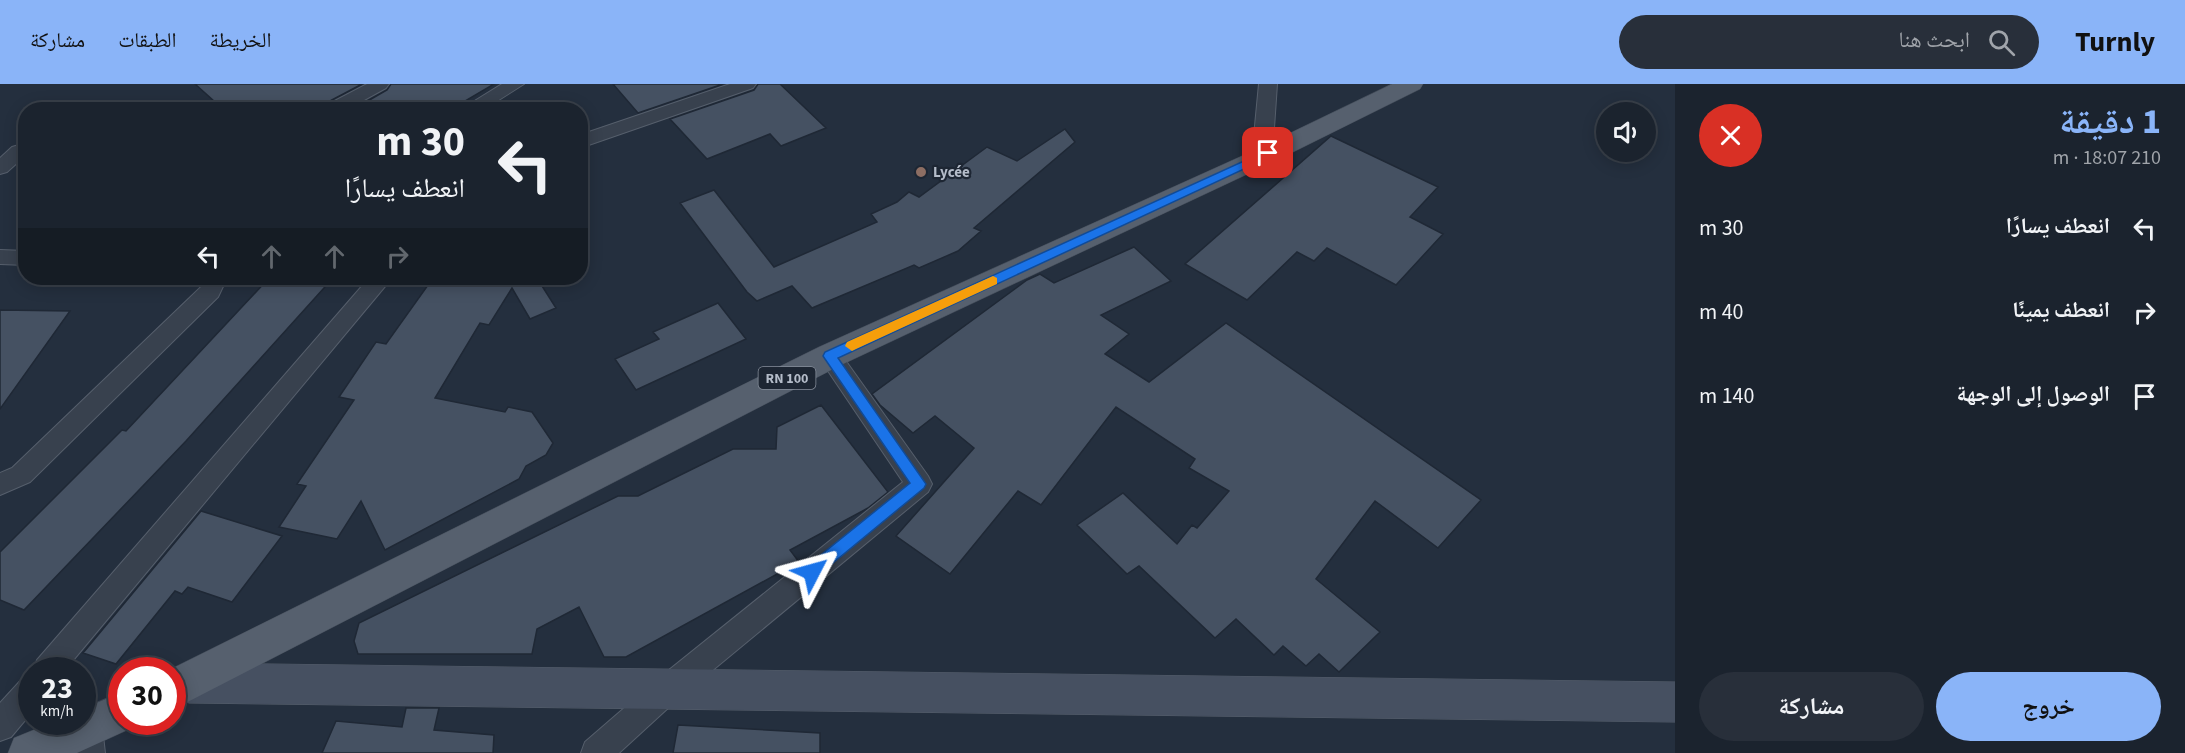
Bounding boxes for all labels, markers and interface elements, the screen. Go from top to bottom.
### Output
search box [1619,15,2039,69]
text: Turnly [2075,22,2155,62]
text: ابحث هنا [1898,24,1970,56]
text: مشاركة [30,25,85,55]
text: الطبقات [118,25,177,55]
text: الخريطة [210,25,271,55]
icon: search [1985,26,2018,59]
text: 1 دقيقة [2059,96,2161,147]
map controls [1596,102,1656,162]
button: sound [1596,102,1656,162]
button: close [1699,104,1762,167]
text: 30 m [376,112,465,172]
icon: left [486,126,564,204]
pin [1242,127,1293,178]
icon: arrive [1251,136,1284,169]
text: 210 m · 18:07 [2053,144,2161,172]
place label: Lycée [933,162,970,183]
marker: Lycée [914,165,928,179]
text: انعطف يسارًا [345,169,465,208]
text: انعطف يسارًا [2006,210,2110,242]
text: 30 m [1699,212,1744,244]
icon: left [2128,212,2161,245]
icon: left [192,240,225,273]
icon: ahead [255,240,288,273]
icon: ahead [318,240,351,273]
icon: right [381,240,414,273]
text: انعطف يمينًا [2012,294,2110,326]
text: 40 m [1699,296,1744,328]
icon: right [2128,296,2161,329]
road number: RN 100 [758,367,816,389]
text: الوصول إلى الوجهة [1957,378,2110,410]
text: 140 m [1699,380,1754,412]
icon: arrive [2128,380,2161,413]
position arrow [780,540,844,604]
speed limit sign: 30 [108,657,186,735]
text: 23 [41,667,73,710]
button: مشاركة [1699,672,1924,741]
button: خروج [1936,672,2161,741]
text: km/h [40,701,74,722]

